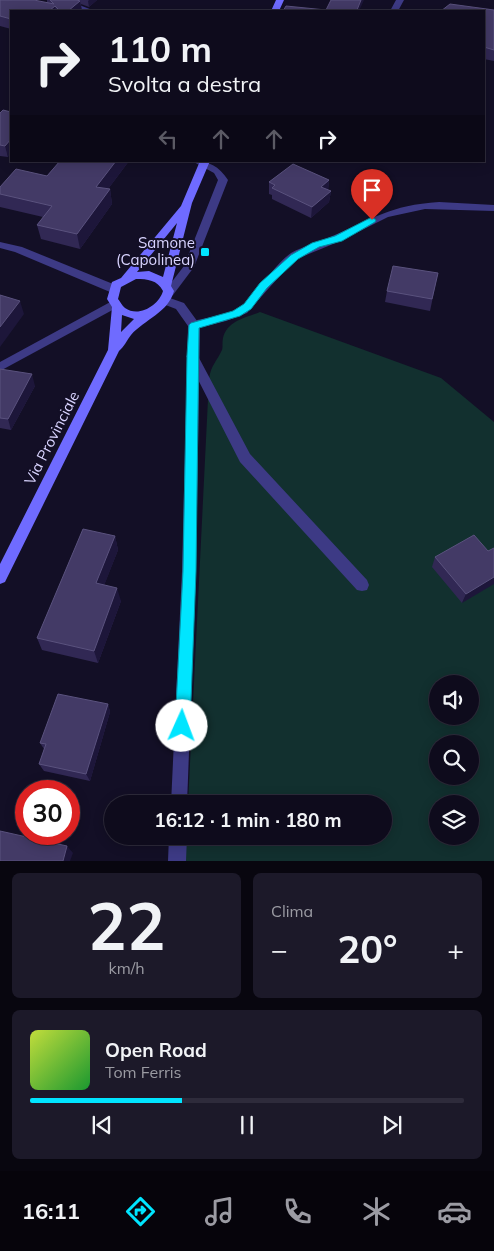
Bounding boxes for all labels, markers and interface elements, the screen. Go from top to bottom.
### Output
text: 110 m [108,27,212,71]
icon: right [25,30,90,95]
text: Svolta a destra [108,70,261,98]
icon: left [154,125,182,153]
icon: ahead [207,125,235,153]
icon: ahead [260,125,288,153]
icon: right [313,125,341,153]
pin [351,169,393,220]
icon: arrive [358,176,386,204]
place label: Samone (Capolinea) [116,233,195,269]
marker: Samone (Capolinea) [199,246,211,258]
street label: Via Provinciale [20,388,83,488]
map controls [429,675,479,845]
button: sound [429,675,479,725]
position arrow [155,699,207,751]
button: search [429,735,479,785]
speed limit sign: 30 [15,780,80,845]
button: layers [429,795,479,845]
text: 16:12 · 1 min · 180 m [154,808,342,832]
text: 22 [87,885,166,966]
text: Clima [271,901,313,921]
text: 20° [337,925,398,973]
text: − [271,932,288,967]
text: + [447,932,464,967]
text: km/h [108,958,145,978]
text: Open Road [105,1038,207,1062]
text: Tom Ferris [105,1062,182,1082]
icon: previous [88,1111,116,1139]
icon: pause [233,1111,261,1139]
icon: next [378,1111,406,1139]
icon: directions [123,1194,158,1229]
icon: music [202,1194,237,1229]
icon: phone [280,1194,315,1229]
icon: climate [359,1194,394,1229]
icon: car [437,1194,472,1229]
text: 16:11 [22,1197,80,1225]

